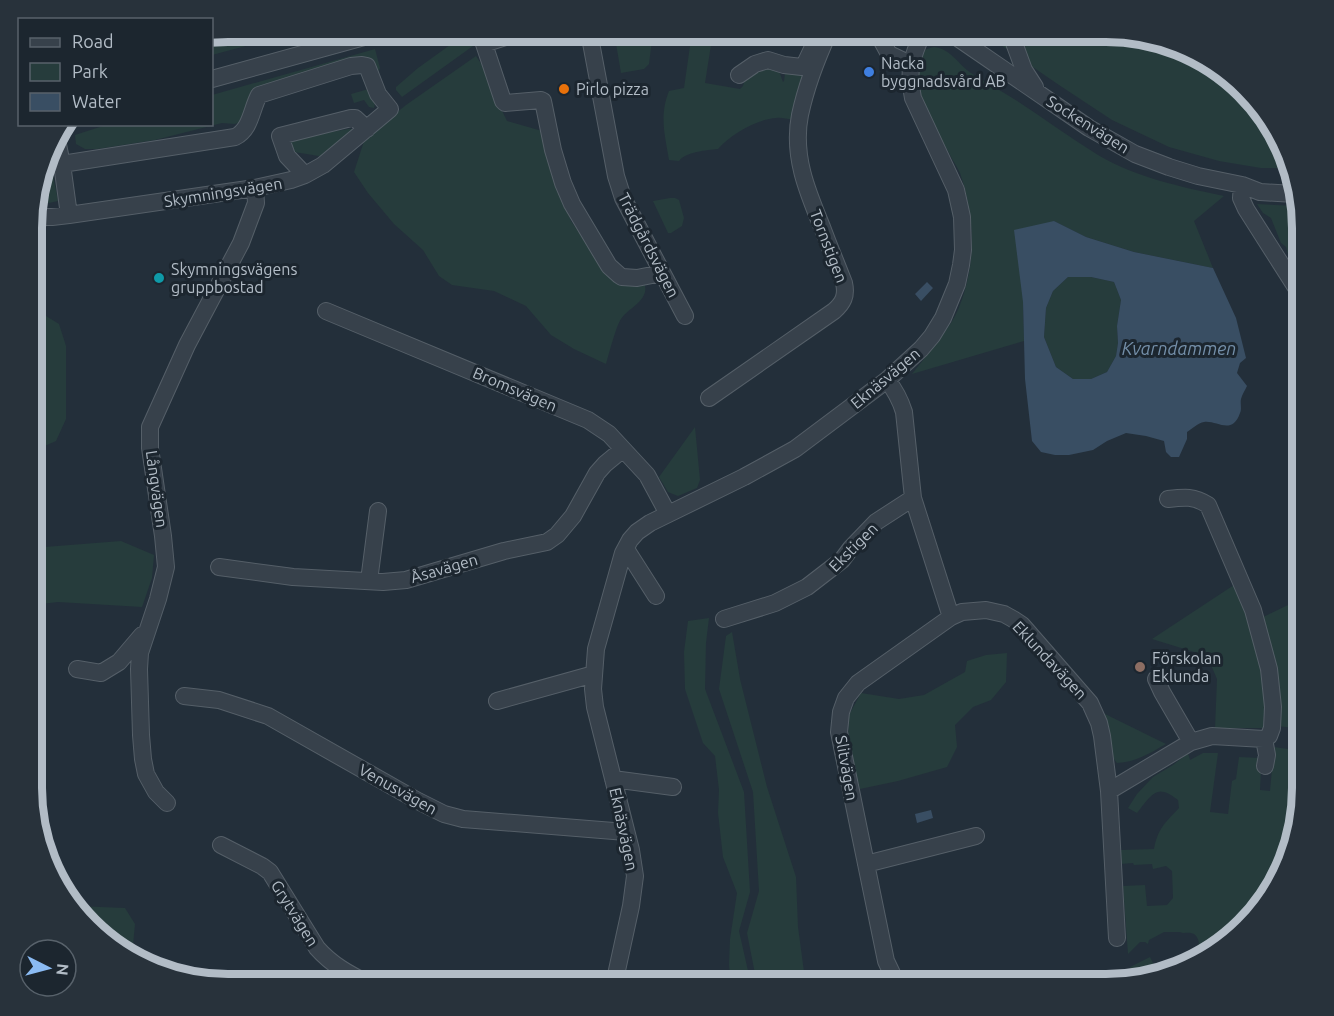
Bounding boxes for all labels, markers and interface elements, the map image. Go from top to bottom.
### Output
legend [18,18,213,126]
text: Road [72,31,114,51]
place label: Nacka byggnadsvård AB [881,54,1006,90]
text: Park [72,61,108,81]
marker: Nacka byggnadsvård AB [862,65,876,79]
place label: Pirlo pizza [576,80,649,98]
marker: Pirlo pizza [557,82,571,96]
text: Water [72,91,122,111]
street label: Sockenvägen [1043,91,1133,157]
street label: Skymningsvägen [163,174,283,210]
street label: Trädgårdsvägen [615,190,683,300]
street label: Tornstigen [807,207,851,285]
place label: Skymningsvägens gruppbostad [171,260,298,296]
marker: Skymningsvägens gruppbostad [152,271,166,285]
water label: Kvarndammen [1122,338,1236,358]
street label: Eknäsvägen [847,344,923,412]
street label: Bromsvägen [470,363,560,415]
street label: Långvägen [143,449,171,529]
street label: Ekstigen [825,519,881,575]
street label: Åsavägen [408,550,480,586]
street label: Eklundavägen [1009,617,1091,703]
place label: Förskolan Eklunda [1152,649,1221,685]
marker: Förskolan Eklunda [1133,660,1147,674]
street label: Slitvägen [832,734,862,802]
street label: Venusvägen [356,760,440,818]
street label: Eknäsvägen [606,786,642,872]
street label: Grytvägen [268,877,322,949]
north arrow [18,938,78,998]
text: N [53,963,72,976]

